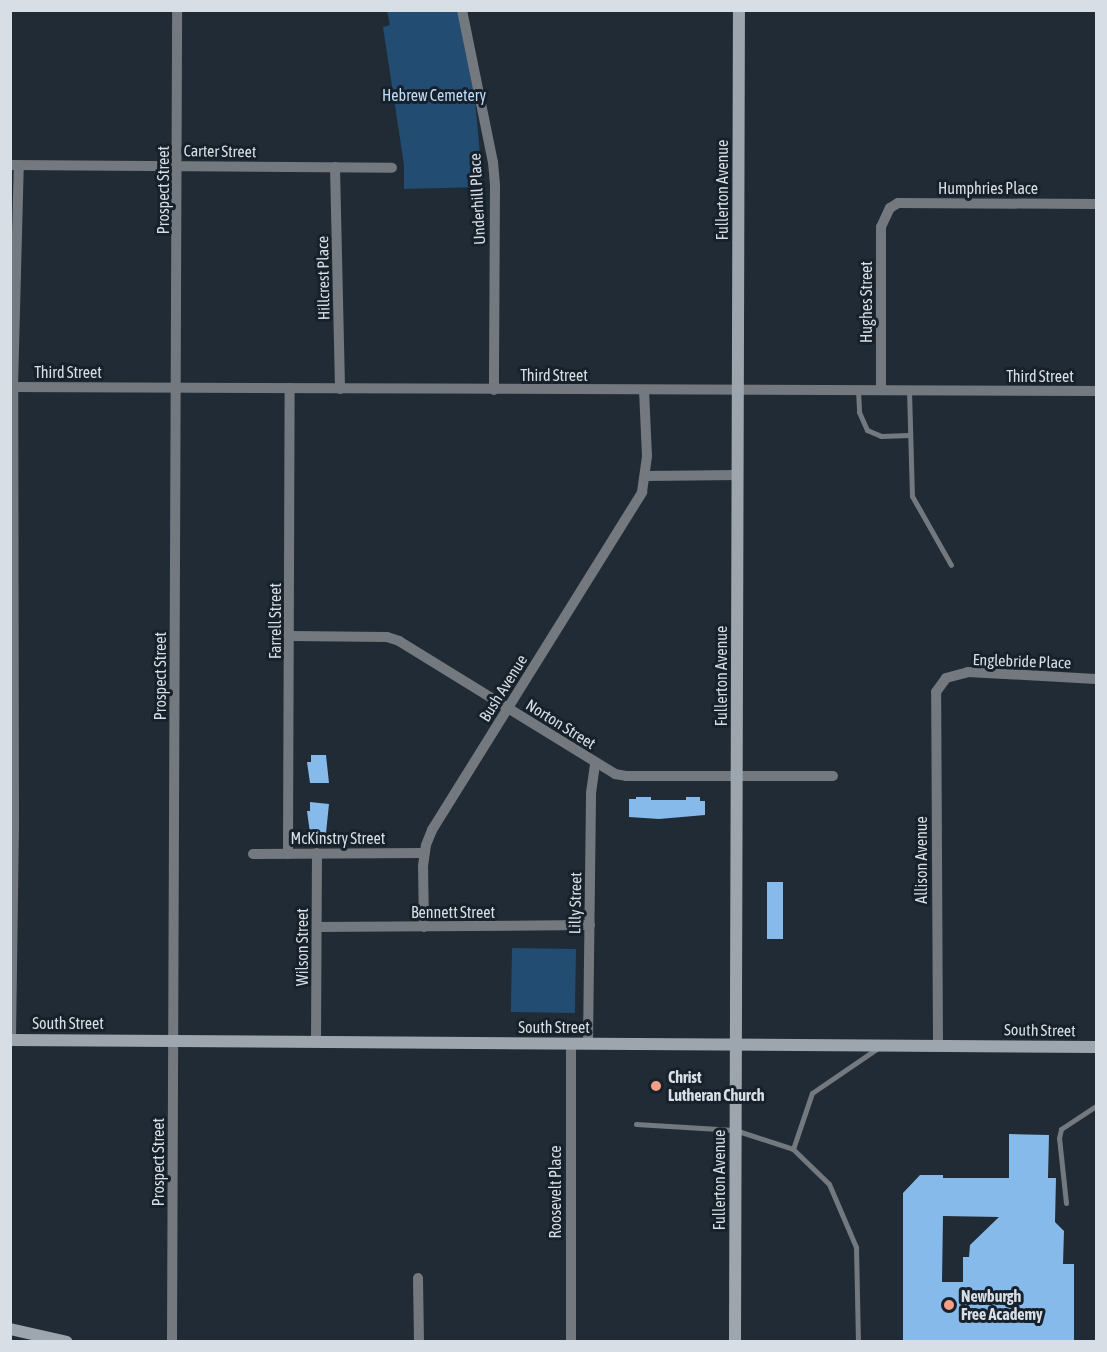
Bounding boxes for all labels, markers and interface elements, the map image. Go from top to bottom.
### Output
park label: Hebrew Cemetery [382,85,486,105]
street label: Fullerton Avenue [712,140,732,240]
street label: Carter Street [183,141,257,161]
street label: Prospect Street [153,146,173,234]
street label: Underhill Place [465,153,489,245]
street label: Humphries Place [938,178,1038,198]
street label: Hillcrest Place [313,236,333,320]
street label: Hughes Street [856,261,876,343]
street label: Third Street [34,362,102,382]
street label: Third Street [520,365,588,385]
street label: Third Street [1006,366,1074,386]
street label: Farrell Street [265,583,285,659]
street label: Fullerton Avenue [711,626,731,726]
street label: Prospect Street [150,632,170,720]
street label: Englebride Place [972,650,1072,672]
street label: Bush Avenue [475,651,531,725]
street label: Norton Street [523,695,599,753]
street label: Allison Avenue [911,816,931,904]
street label: McKinstry Street [291,828,385,848]
street label: Lilly Street [565,872,585,934]
street label: Bennett Street [411,902,495,922]
street label: Wilson Street [292,908,312,986]
street label: South Street [32,1013,104,1033]
street label: South Street [518,1017,590,1037]
street label: South Street [1004,1020,1076,1040]
place label: Christ Lutheran Church [668,1067,764,1105]
marker: Christ Lutheran Church [649,1079,663,1093]
street label: Prospect Street [148,1118,168,1206]
street label: Fullerton Avenue [709,1130,729,1230]
street label: Roosevelt Place [545,1145,565,1239]
place label: Newburgh Free Academy [961,1286,1043,1324]
marker: Newburgh Free Academy [942,1298,956,1312]

